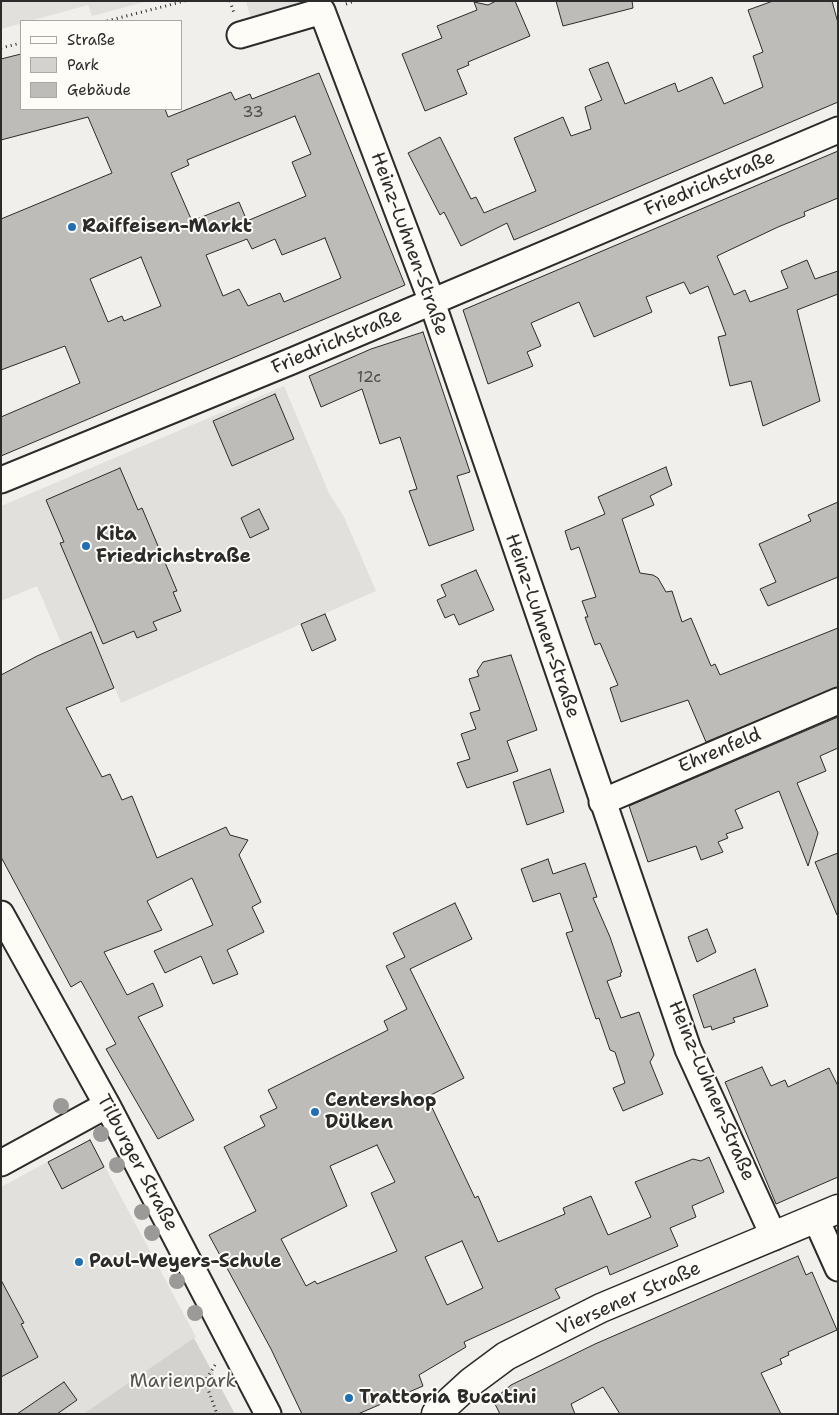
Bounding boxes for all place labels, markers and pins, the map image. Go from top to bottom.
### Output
place label: Raiffeisen-Markt [82,216,252,238]
marker: Raiffeisen-Markt [66,221,78,233]
place label: Kita Friedrichstraße [96,524,251,568]
marker: Kita Friedrichstraße [80,540,92,552]
place label: Centershop Dülken [325,1090,436,1134]
marker: Centershop Dülken [309,1106,321,1118]
place label: Paul-Weyers-Schule [89,1251,282,1273]
marker: Paul-Weyers-Schule [73,1256,85,1268]
place label: Trattoria Bucatini [359,1387,537,1409]
marker: Trattoria Bucatini [343,1392,355,1404]

